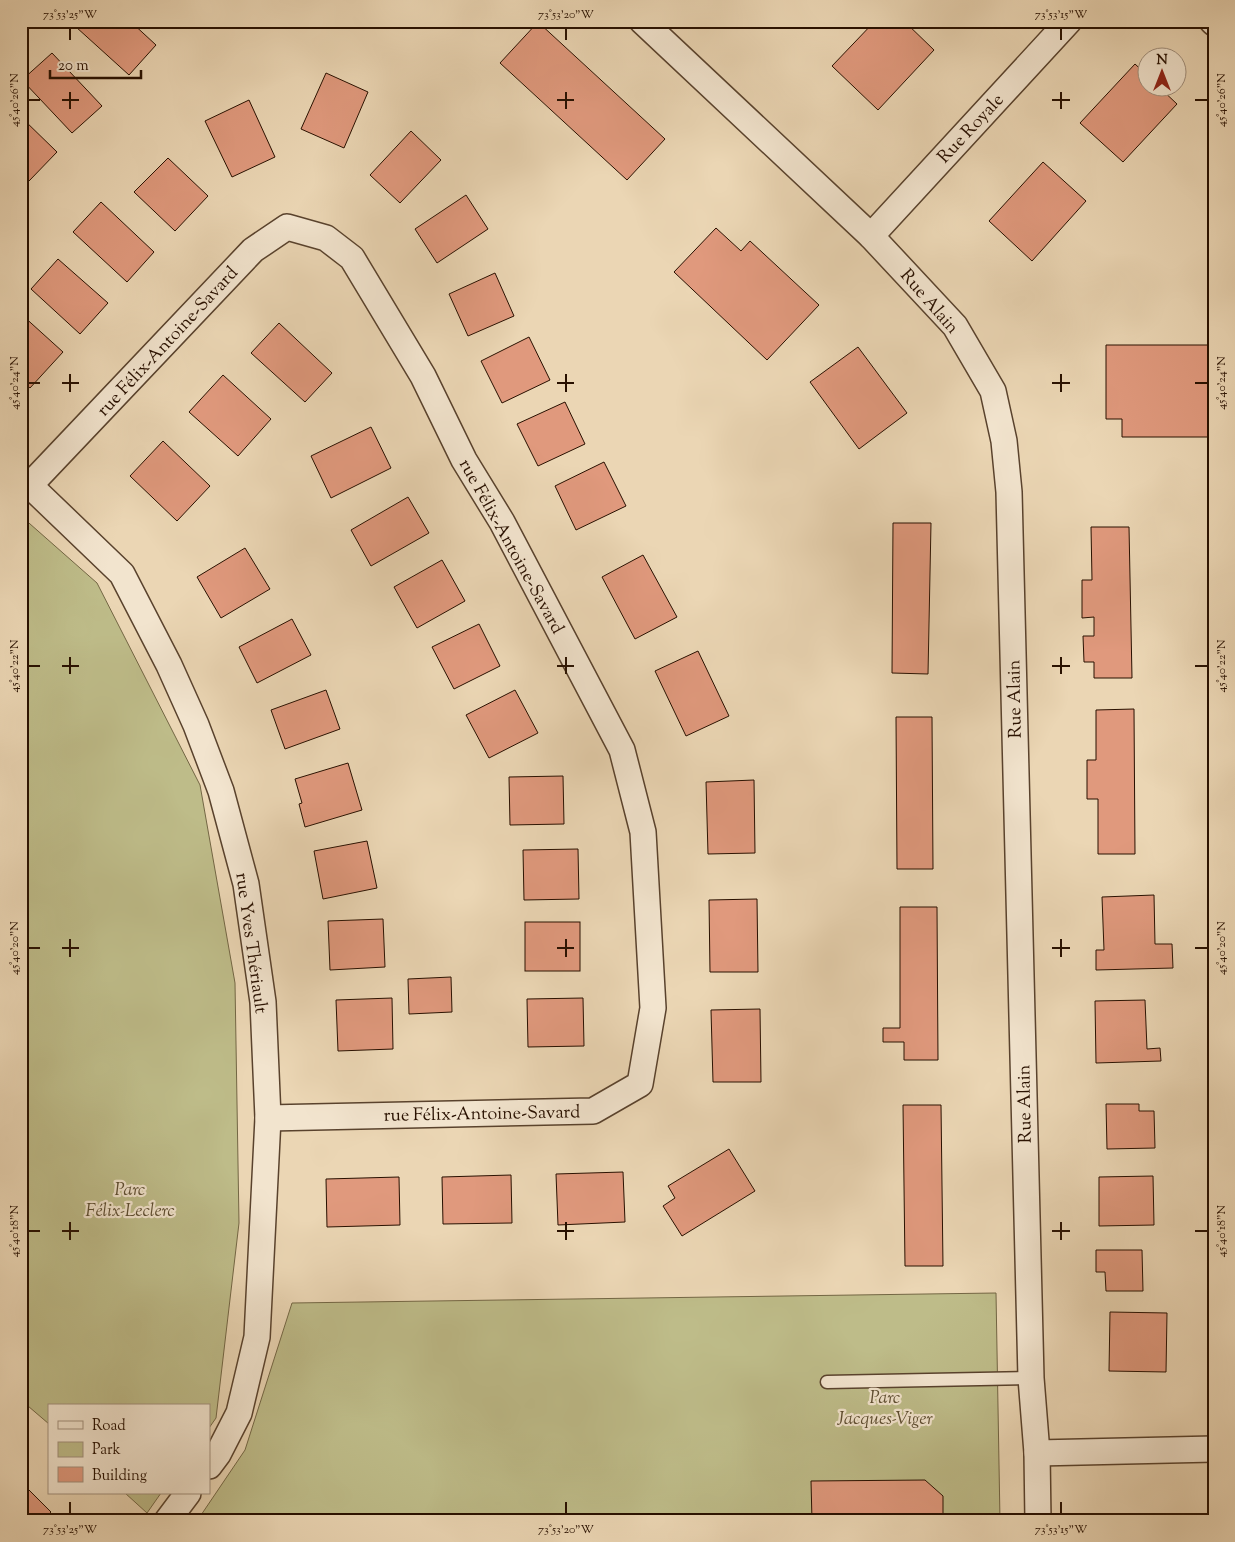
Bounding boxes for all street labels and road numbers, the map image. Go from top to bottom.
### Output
street label: Rue Royale [932,89,1011,170]
street label: rue Félix-Antoine-Savard [92,262,245,423]
street label: Rue Alain [893,264,964,341]
street label: rue Félix-Antoine-Savard [451,455,569,639]
street label: Rue Alain [1002,659,1030,739]
street label: rue Yves Thériault [227,871,273,1015]
street label: Rue Alain [1012,1064,1040,1144]
street label: rue Félix-Antoine-Savard [383,1100,581,1130]

